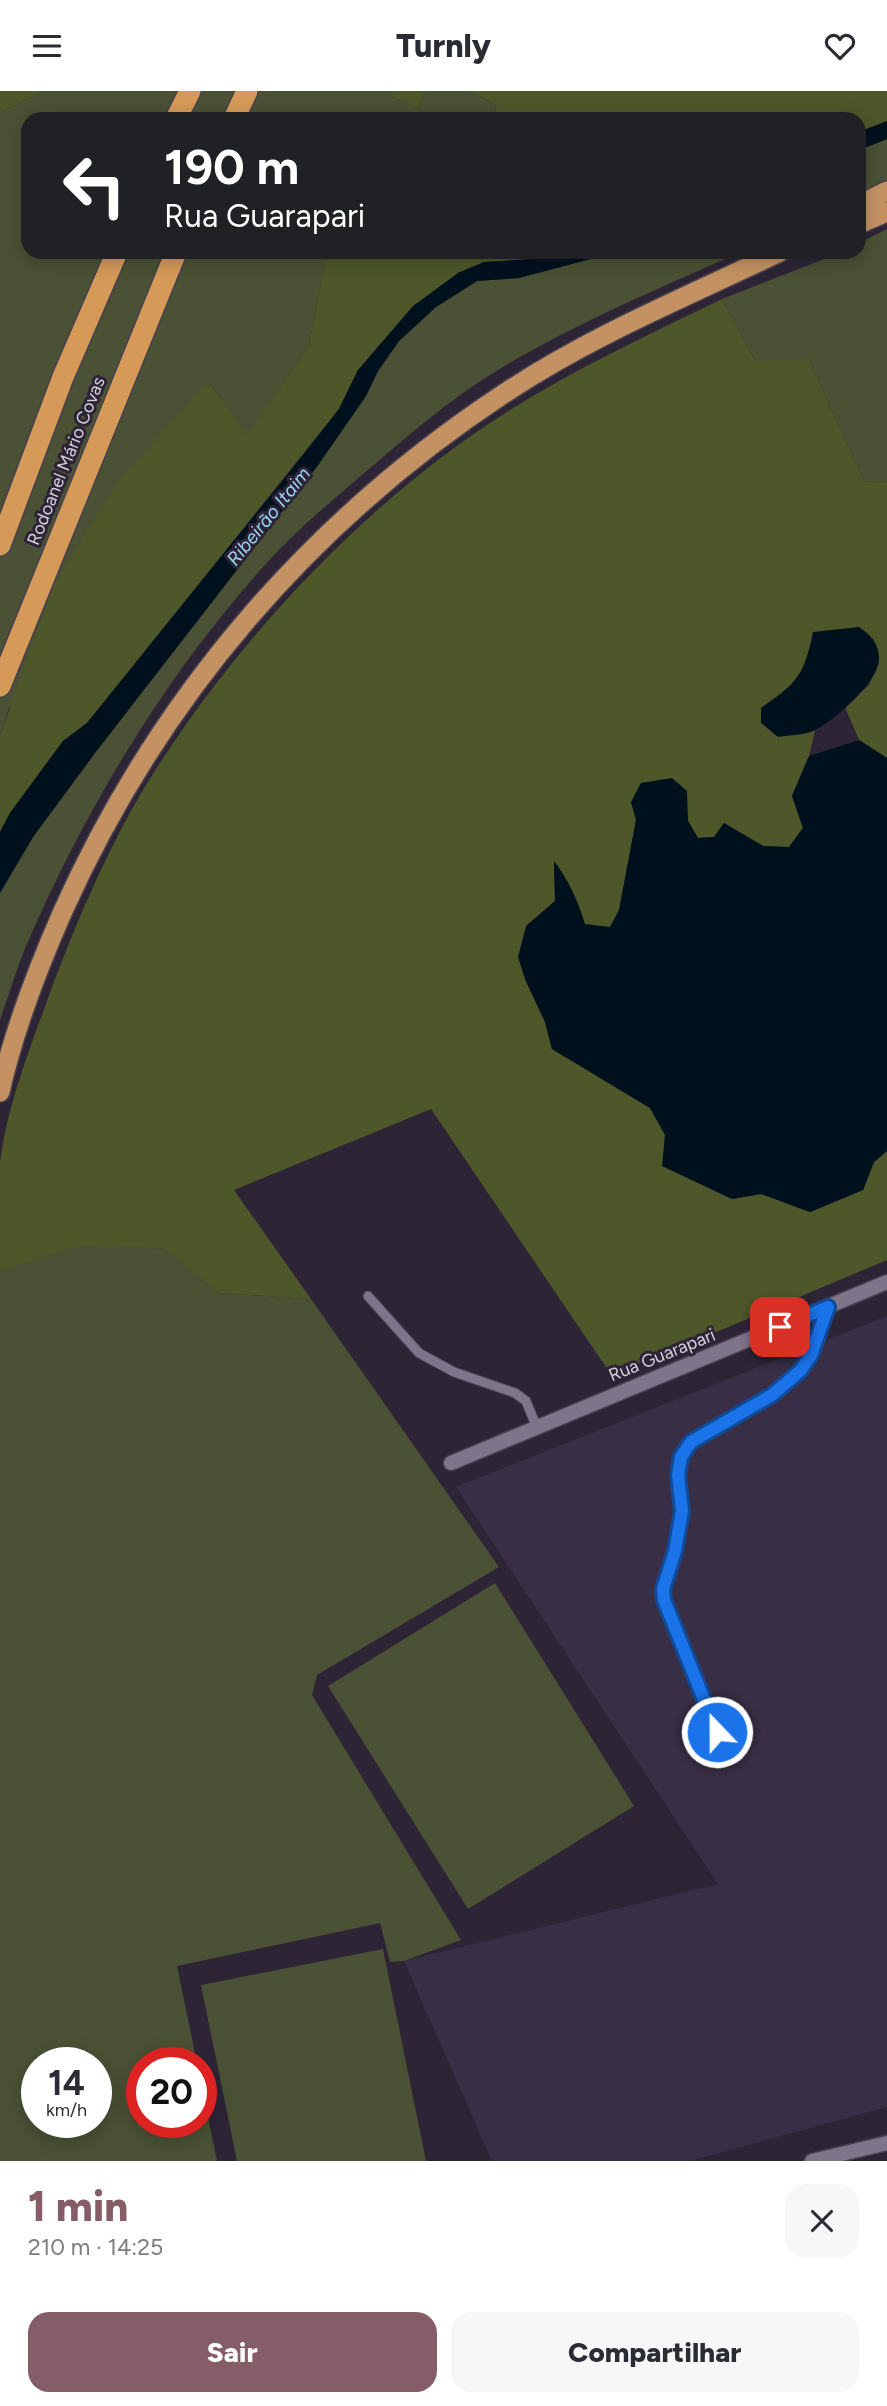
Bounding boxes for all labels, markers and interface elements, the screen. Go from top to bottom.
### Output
icon: menu [28,27,66,65]
text: Turnly [396,27,491,65]
icon: heart [821,27,859,65]
text: 190 m [164,137,299,196]
icon: left [49,140,140,231]
text: Rua Guarapari [164,197,365,235]
street label: Rodoanel Mário Covas [22,374,110,548]
water label: Ribeirão Itaim [222,463,315,570]
pin [750,1297,810,1357]
icon: arrive [761,1308,799,1346]
street label: Rua Guarapari [605,1324,719,1386]
position arrow [680,1695,754,1769]
speed limit sign: 20 [126,2047,217,2138]
text: 14 [48,2062,85,2104]
text: km/h [46,2099,87,2121]
text: 1 min [28,2181,128,2232]
button: close [785,2184,859,2258]
text: 210 m · 14:25 [28,2233,163,2261]
button: Sair [28,2312,437,2392]
button: Compartilhar [451,2312,859,2392]

